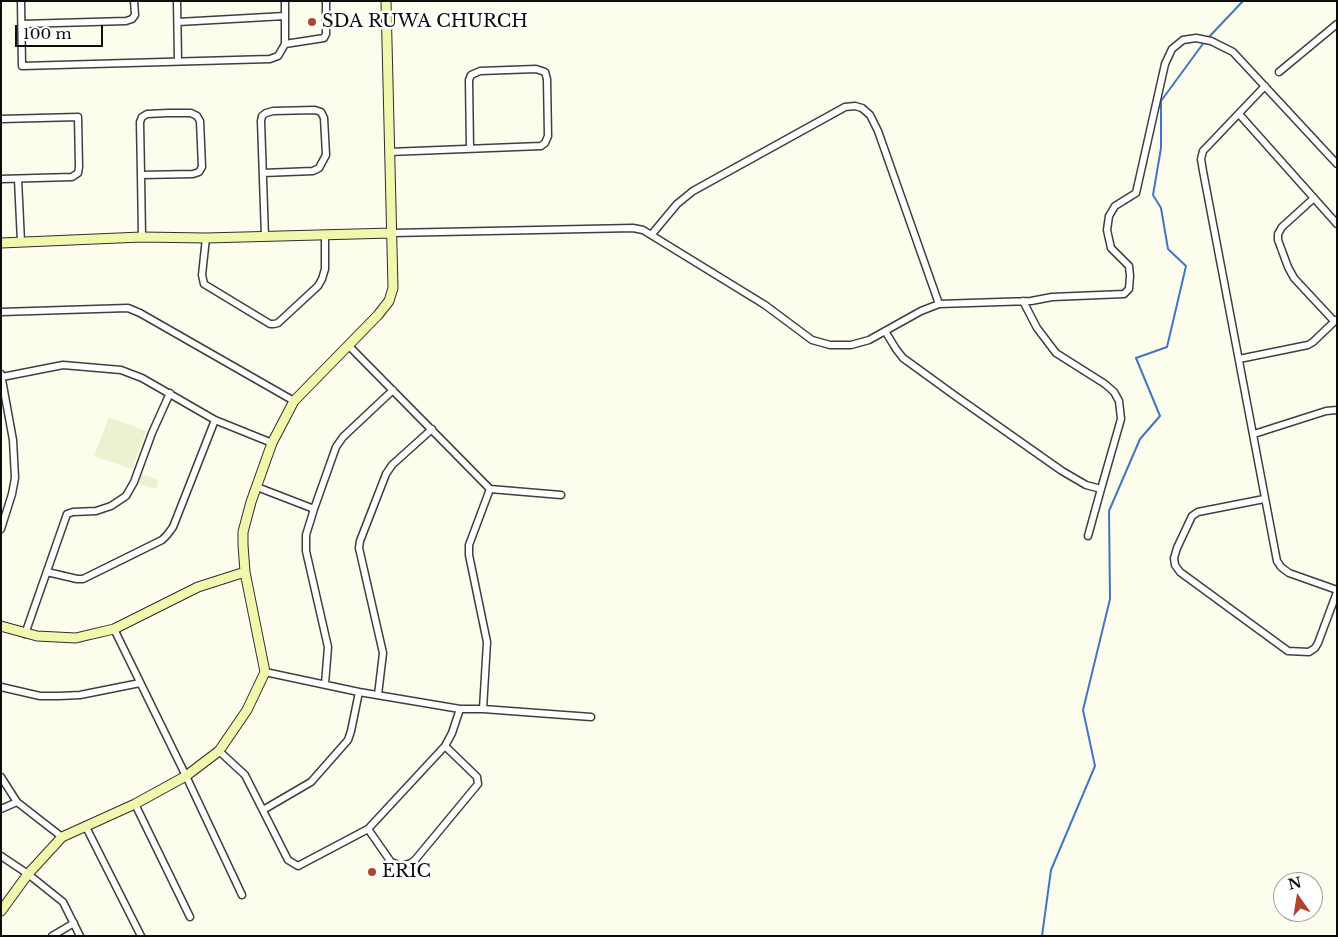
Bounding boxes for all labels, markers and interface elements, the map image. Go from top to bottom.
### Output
place label: SDA RUWA CHURCH [322,11,528,33]
scale bar [18,15,105,47]
marker: SDA RUWA CHURCH [306,16,318,28]
text: 100 m [23,24,72,43]
place label: ERIC [382,861,431,883]
marker: ERIC [366,866,378,878]
north arrow [1273,872,1323,922]
text: N [1286,873,1303,894]

